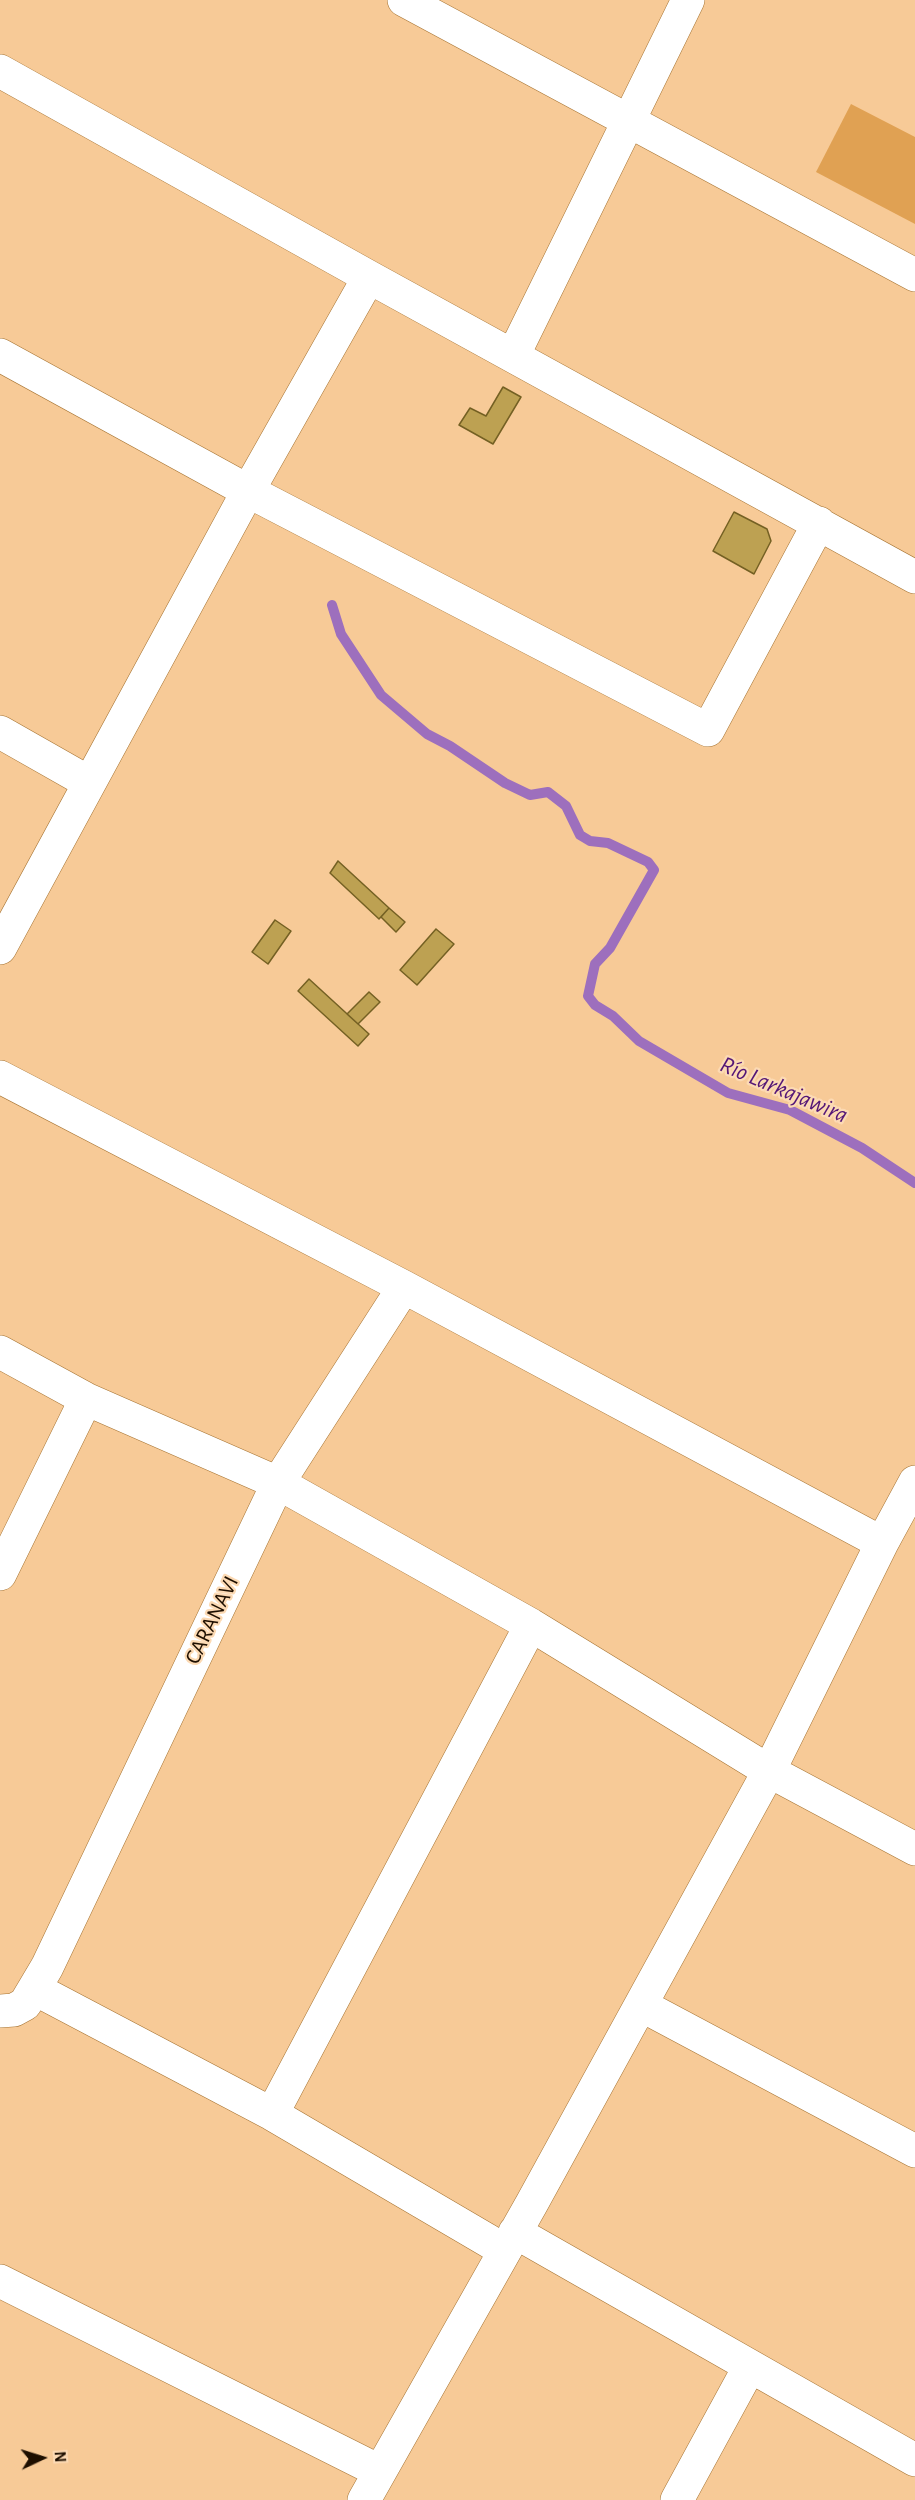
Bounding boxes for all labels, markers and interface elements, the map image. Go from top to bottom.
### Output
water label: Río Larkajawira [716,1050,852,1130]
street label: CARANAVI [179,1572,245,1668]
north arrow [12,2428,72,2488]
text: N [52,2451,68,2463]

